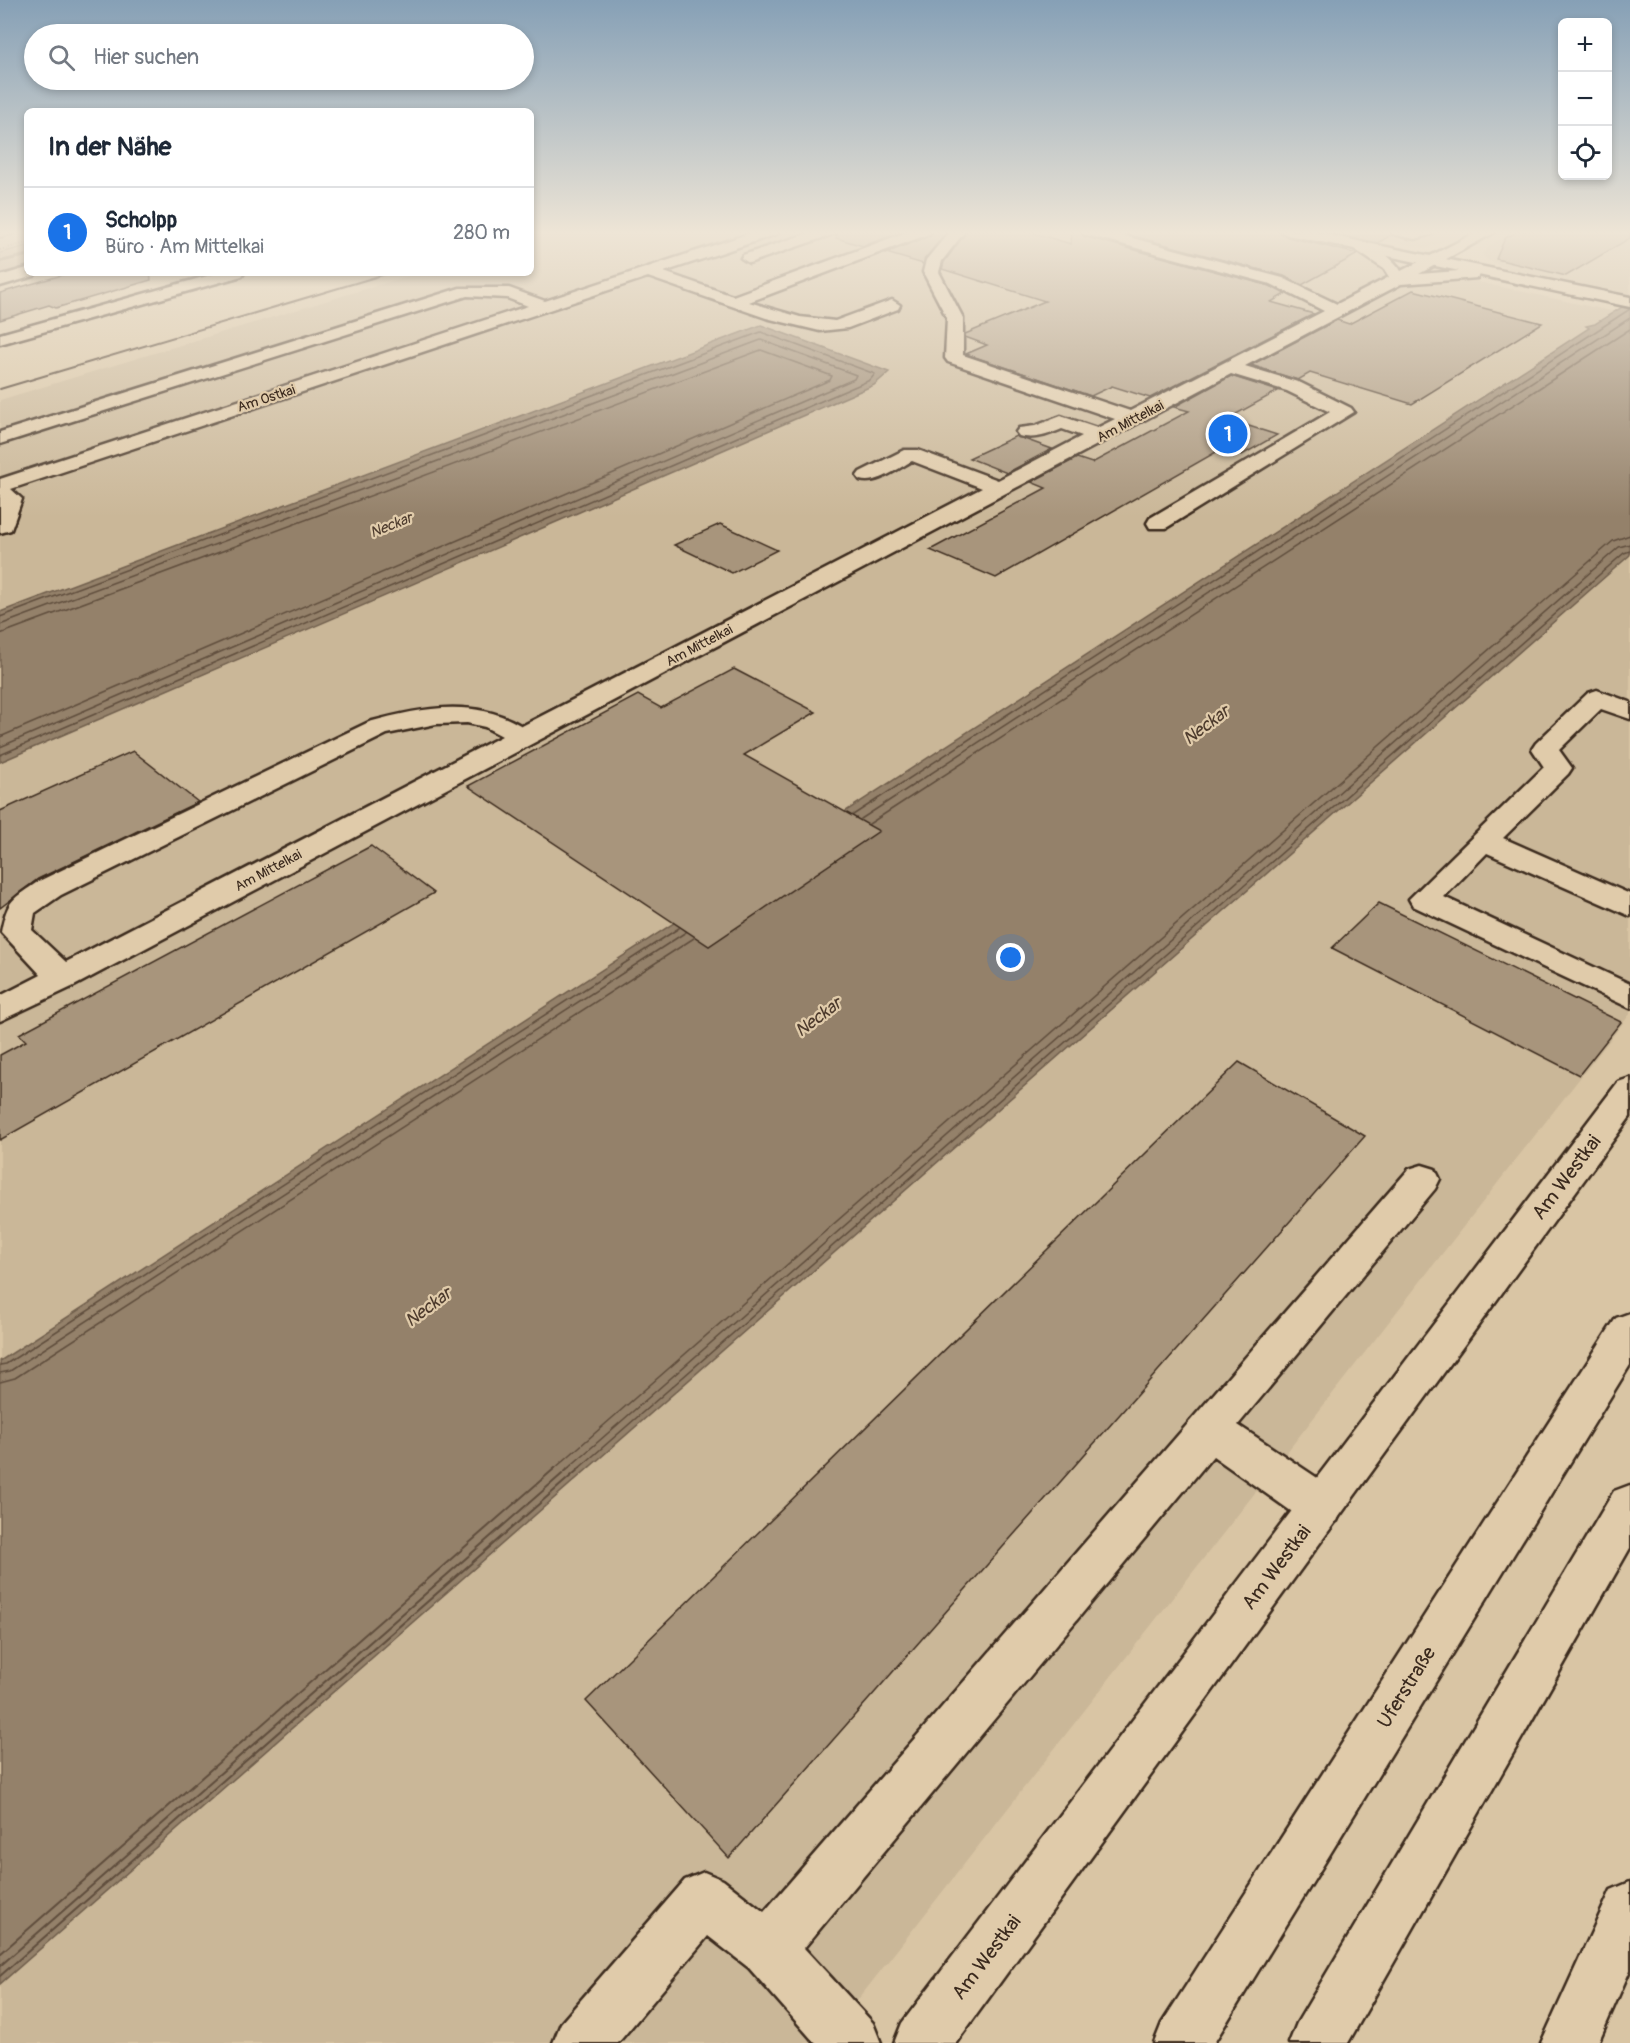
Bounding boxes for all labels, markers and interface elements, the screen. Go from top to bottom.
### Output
map controls [1558,18,1612,180]
button: + [1558,18,1612,72]
search box [24,24,534,90]
icon: search [45,41,78,74]
text: Hier suchen [93,43,199,71]
button: − [1558,72,1612,126]
button: locate [1558,126,1612,180]
text: In der Nähe [48,131,171,163]
text: Scholpp [105,206,177,234]
text: 1 [64,220,71,245]
text: 280 m [453,220,510,245]
text: Büro · Am Mittelkai [105,234,264,259]
street label: Am Ostkai [235,381,298,416]
street label: Am Mittelkai [1094,397,1167,446]
pin: 1 [1208,412,1248,456]
water label: Neckar [367,508,417,542]
street label: Am Mittelkai [663,621,736,670]
water label: Neckar [1178,699,1236,750]
street label: Am Mittelkai [232,846,305,895]
your location [996,943,1025,972]
water label: Neckar [790,991,848,1042]
street label: Am Westkai [1526,1130,1606,1225]
water label: Neckar [400,1281,458,1332]
street label: Am Westkai [1236,1520,1316,1615]
street label: Uferstraße [1372,1642,1441,1733]
street label: Am Westkai [946,1910,1026,2005]

